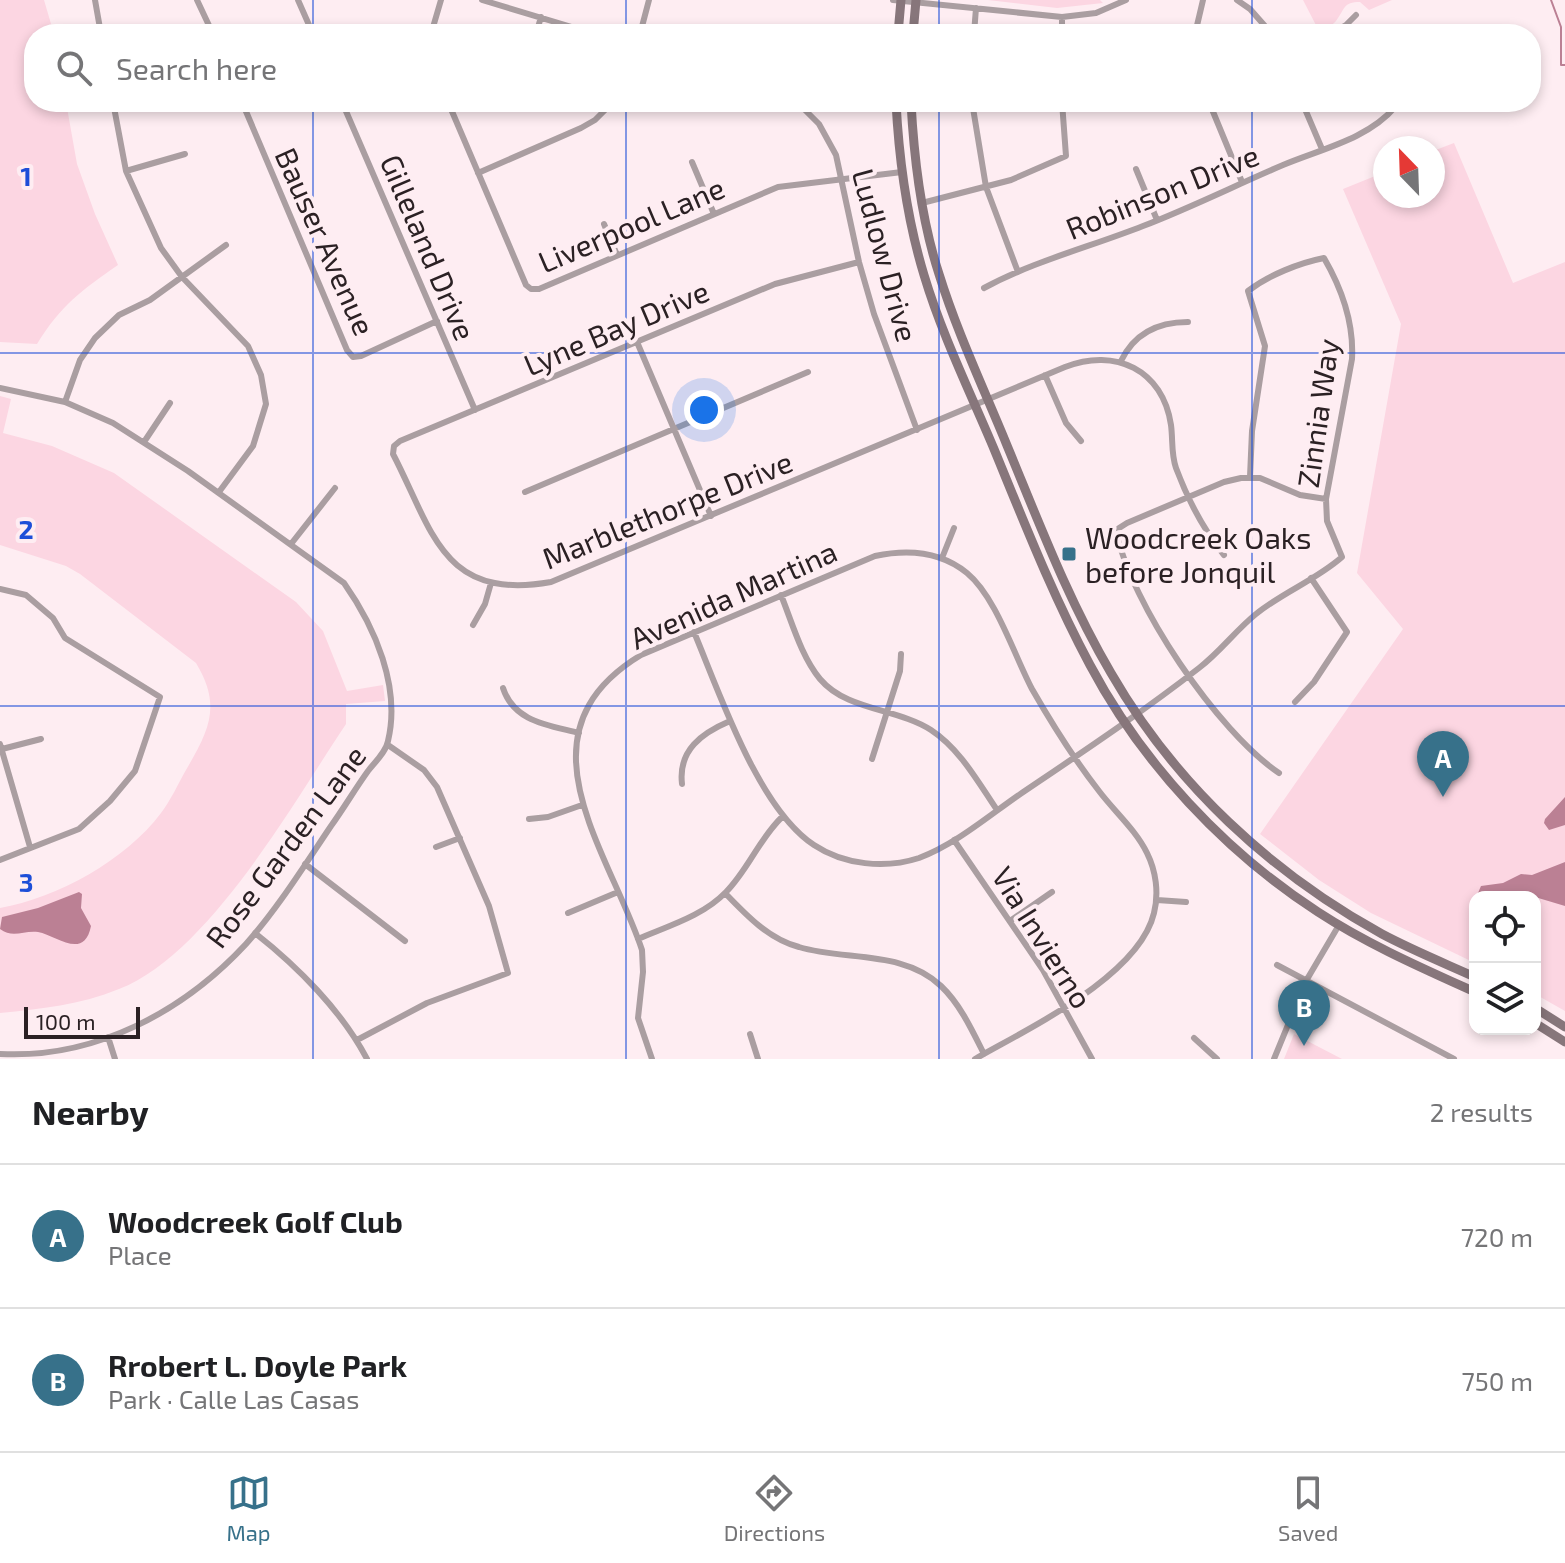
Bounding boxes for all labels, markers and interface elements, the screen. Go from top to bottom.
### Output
search box [24,24,1541,112]
icon: search [52,46,96,90]
text: Search here [116,50,277,86]
street label: Robinson Drive [1060,136,1264,246]
north arrow [1373,136,1445,208]
street label: Bauser Avenue [269,142,383,340]
street label: Gilleland Drive [374,149,484,345]
text: 1 [20,160,32,191]
street label: Ludlow Drive [846,165,926,345]
street label: Liverpool Lane [533,169,729,279]
street label: Lyne Bay Drive [518,272,714,382]
street label: Zinnia Way [1289,336,1345,490]
your location [684,390,724,430]
street label: Marblethorpe Drive [537,442,797,576]
text: 2 [18,513,34,544]
place label: Woodcreek Oaks before Jonquil [1085,519,1311,589]
street label: Avenida Martina [624,532,842,656]
marker: Woodcreek Oaks before Jonquil [1060,545,1078,563]
pin: A [1417,731,1469,797]
street label: Rose Garden Lane [197,738,373,954]
street label: Via Invierno [985,860,1101,1014]
text: 3 [19,866,33,897]
map controls [1469,891,1541,1035]
button: locate [1469,891,1541,963]
button: layers [1469,963,1541,1035]
pin: B [1278,980,1330,1046]
scale bar [24,1003,140,1039]
text: 100 m [36,1008,95,1034]
text: Nearby [32,1091,149,1132]
text: 2 results [1430,1096,1533,1127]
text: Woodcreek Golf Club [108,1203,403,1239]
text: A [50,1221,66,1252]
text: 720 m [1461,1221,1533,1252]
text: Place [108,1239,172,1270]
text: Rrobert L. Doyle Park [108,1347,407,1383]
text: B [50,1365,66,1396]
text: 750 m [1461,1365,1533,1396]
text: Park · Calle Las Casas [108,1383,359,1414]
tab: Map [227,1471,271,1545]
tab: Directions [724,1471,825,1545]
tab: Saved [1278,1471,1338,1545]

